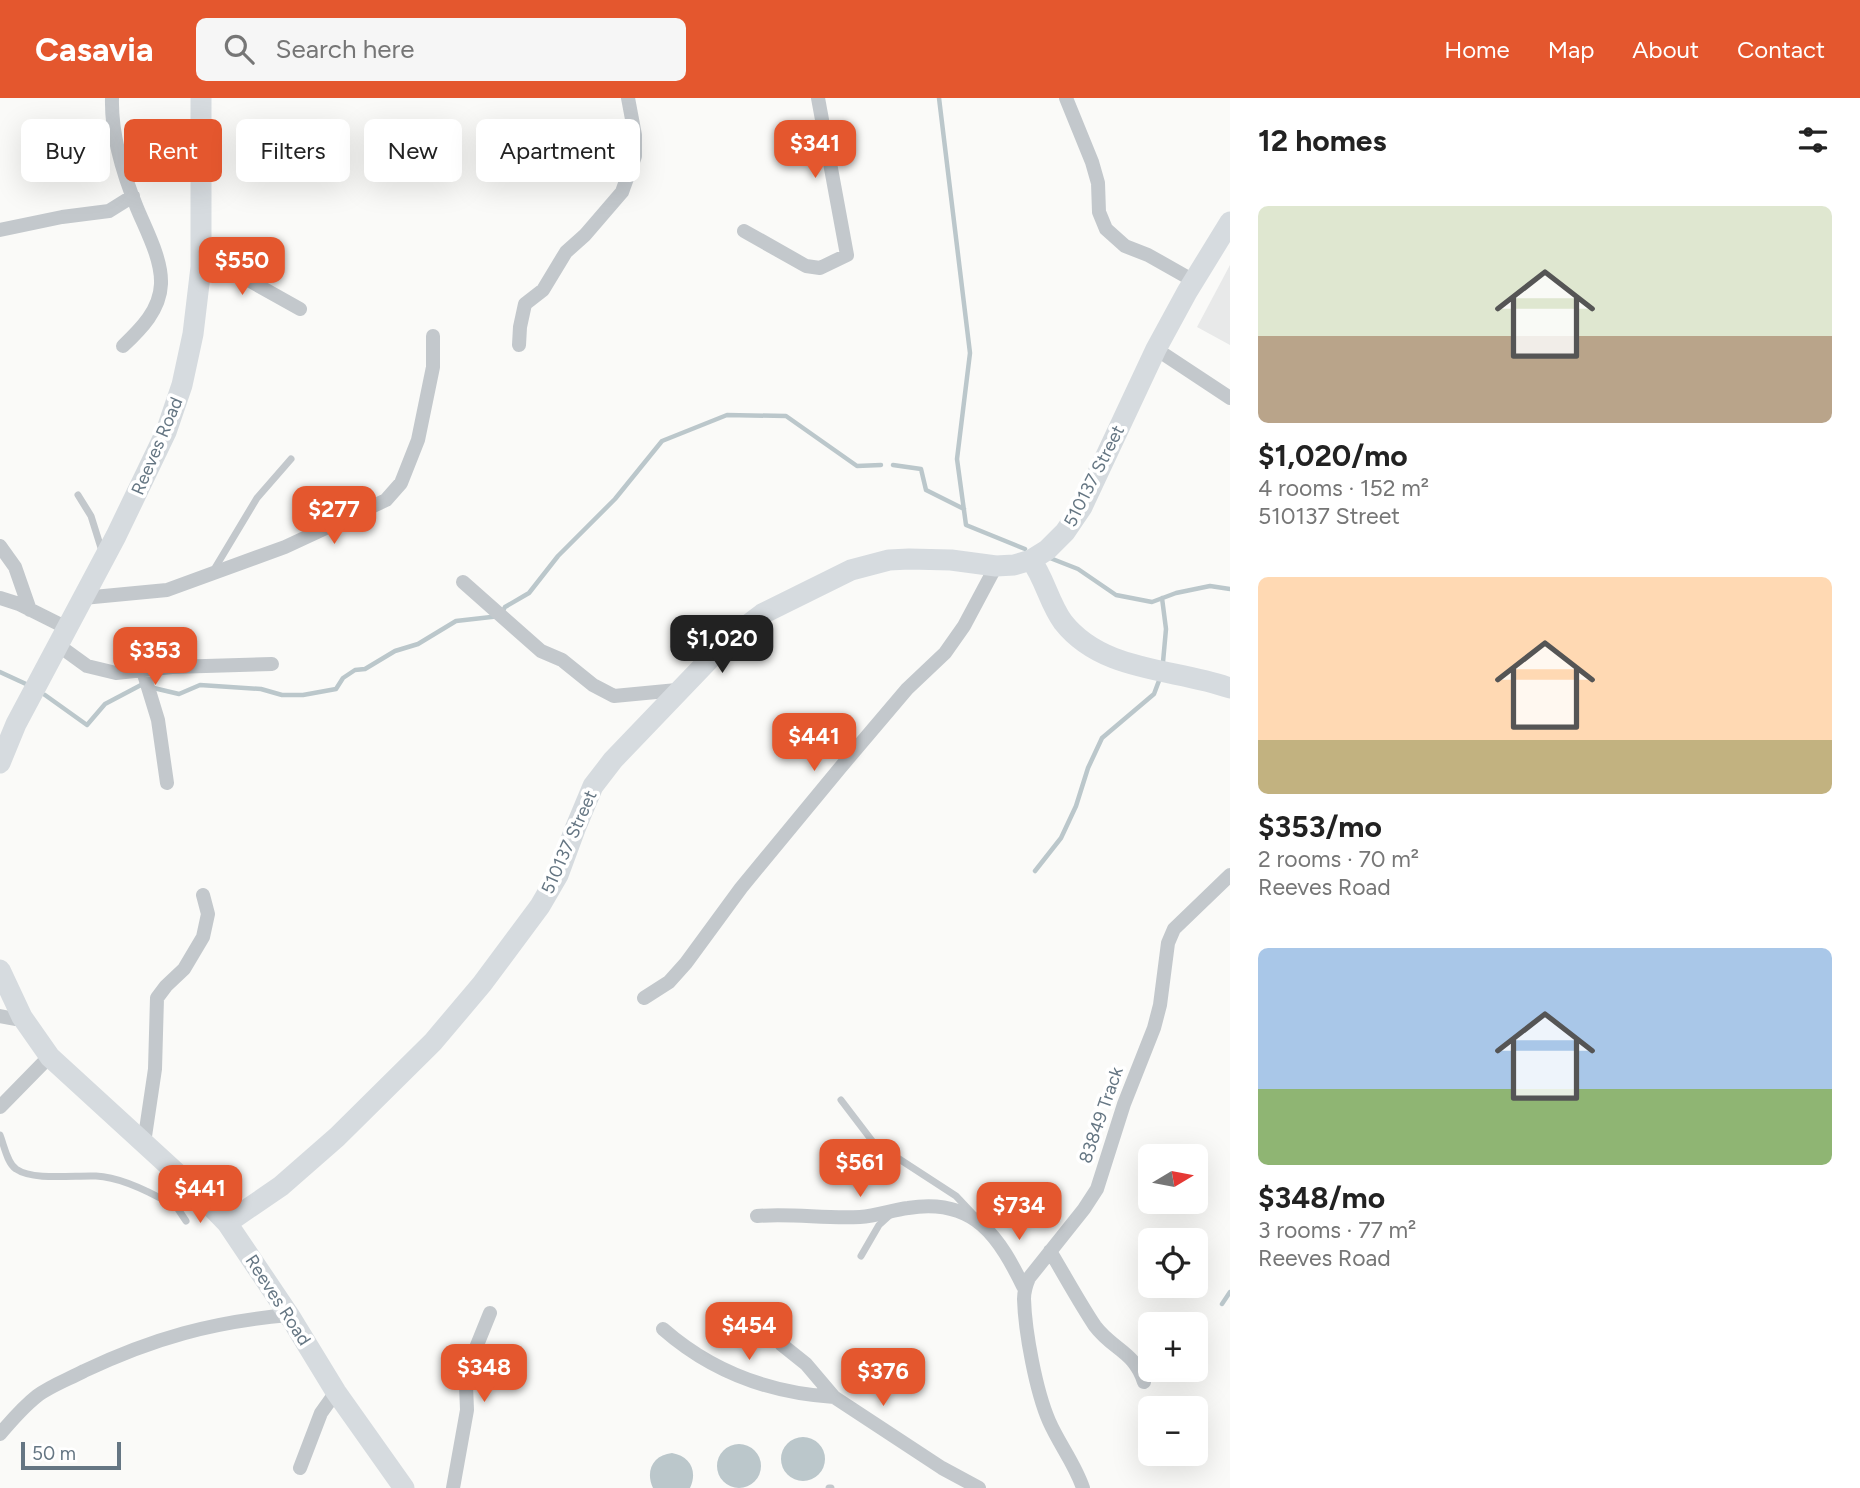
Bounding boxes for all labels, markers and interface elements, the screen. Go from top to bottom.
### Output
search box [196,18,686,81]
text: Casavia [35,30,154,69]
icon: search [220,30,258,68]
text: Search here [276,33,415,65]
text: Home [1444,35,1510,64]
text: Map [1548,35,1594,64]
text: About [1632,35,1699,64]
text: Contact [1737,35,1825,64]
chip: Buy [21,119,110,182]
chip: Rent [124,119,222,182]
chip: Filters [236,119,350,182]
chip: New [364,119,462,182]
chip: Apartment [476,119,640,182]
pin: $341 [774,120,856,180]
icon: filters [1794,121,1832,159]
text: 12 homes [1258,122,1386,159]
text: $341 [790,129,840,157]
pin: $550 [201,238,283,297]
text: $550 [215,246,269,274]
icon: home [1482,251,1608,377]
street label: Reeves Road [127,394,187,498]
street label: 510137 Street [1059,421,1129,530]
text: $1,020/mo [1258,437,1408,474]
text: 4 rooms · 152 m² [1258,474,1429,502]
pin: $277 [293,486,375,546]
text: $277 [308,495,360,523]
text: 510137 Street [1258,502,1400,530]
pin: $1,020 [665,616,779,675]
icon: home [1482,622,1608,748]
text: $1,020 [686,624,758,652]
pin: $353 [114,628,196,687]
text: $353 [129,636,181,664]
pin: $441 [773,714,855,773]
text: $441 [788,722,840,750]
street label: 510137 Street [536,787,602,897]
text: $353/mo [1258,808,1382,845]
text: 2 rooms · 70 m² [1258,845,1419,873]
text: Reeves Road [1258,873,1391,901]
icon: home [1482,993,1608,1119]
street label: 83849 Track [1074,1064,1128,1166]
pin: $561 [819,1140,901,1199]
north arrow [1138,1144,1208,1214]
map controls [1138,1144,1208,1466]
text: $561 [835,1148,885,1176]
pin: $441 [159,1166,241,1225]
text: $441 [174,1174,226,1202]
text: $348/mo [1258,1179,1385,1216]
pin: $734 [978,1182,1060,1242]
text: $734 [993,1191,1045,1219]
text: 3 rooms · 77 m² [1258,1216,1416,1244]
button: locate [1138,1228,1208,1298]
text: Reeves Road [1258,1244,1391,1272]
street label: Reeves Road [240,1250,316,1350]
pin: $454 [708,1302,790,1362]
text: $454 [721,1311,777,1339]
button: + [1138,1312,1208,1382]
pin: $348 [443,1344,525,1404]
pin: $376 [842,1348,924,1408]
text: $348 [457,1353,511,1381]
text: $376 [857,1357,909,1385]
button: − [1138,1396,1208,1466]
scale bar [21,1439,121,1471]
text: 50 m [32,1442,76,1465]

